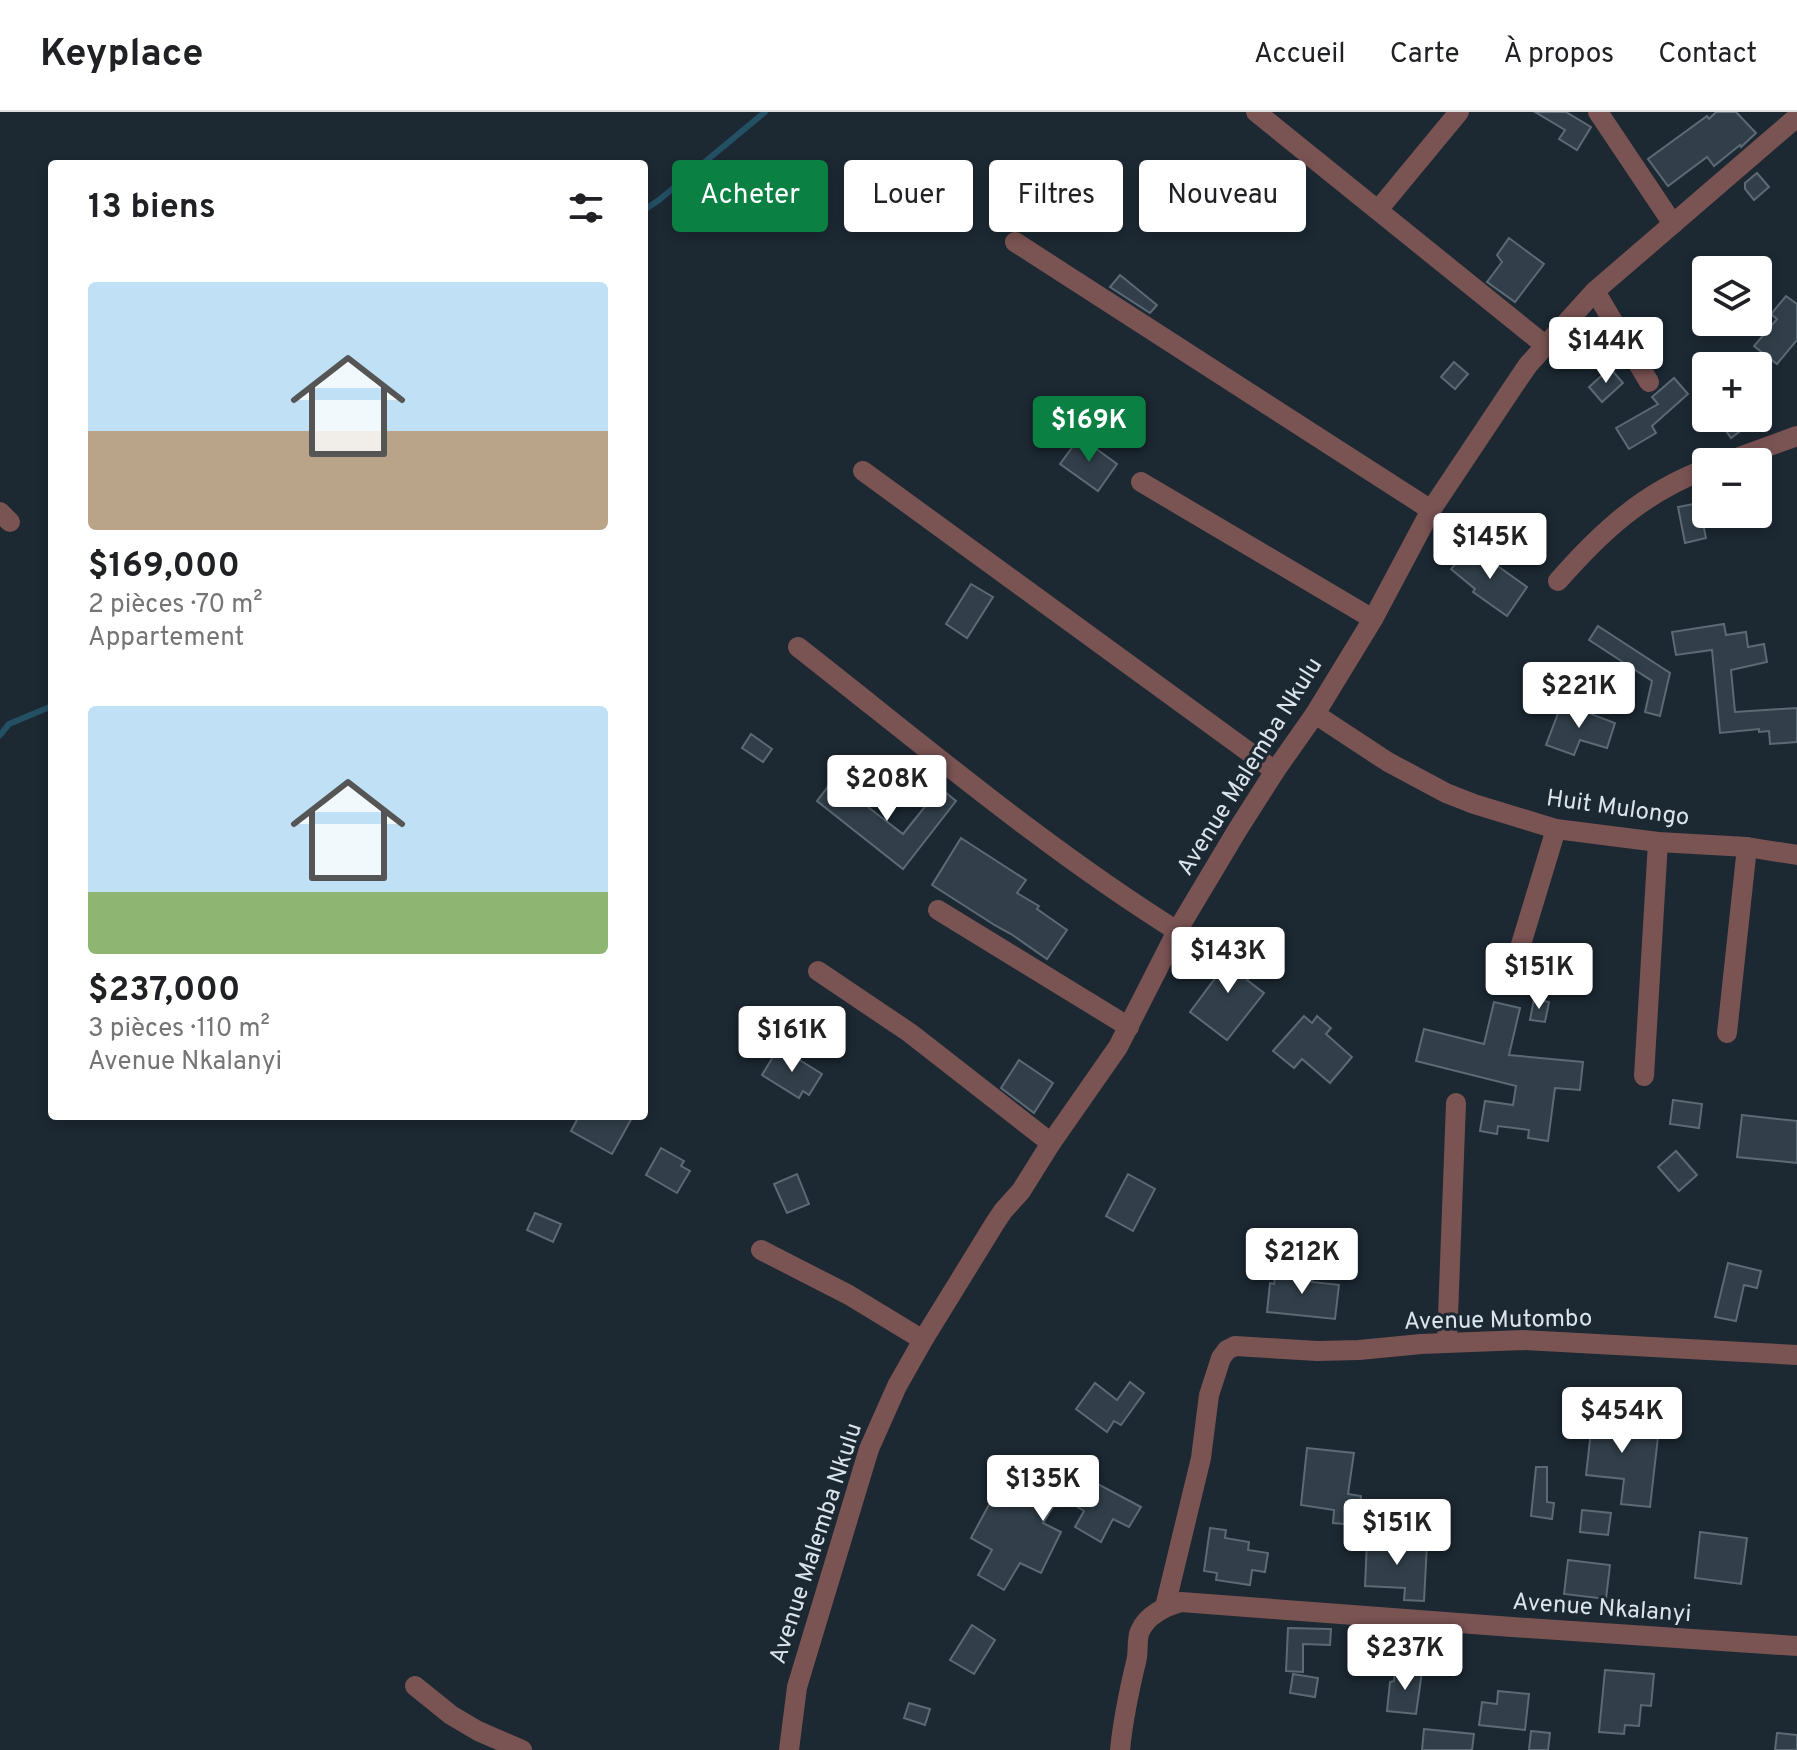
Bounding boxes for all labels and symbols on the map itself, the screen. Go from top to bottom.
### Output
pin: $144K [1550,317,1662,385]
pin: $169K [1033,396,1145,464]
pin: $145K [1434,513,1546,581]
street label: Avenue Malemba Nkulu [1171,652,1330,882]
pin: $221K [1523,662,1635,730]
pin: $208K [831,755,943,823]
street label: Huit Mulongo [1544,784,1691,834]
pin: $143K [1172,927,1284,995]
pin: $151K [1483,943,1595,1011]
pin: $161K [736,1006,848,1074]
pin: $212K [1246,1228,1358,1296]
street label: Avenue Mutombo [1404,1304,1592,1338]
pin: $454K [1566,1387,1678,1455]
street label: Avenue Malemba Nkulu [764,1419,870,1668]
pin: $135K [987,1455,1099,1523]
pin: $151K [1341,1499,1453,1567]
street label: Avenue Nkalanyi [1511,1588,1692,1630]
pin: $237K [1349,1624,1461,1692]

